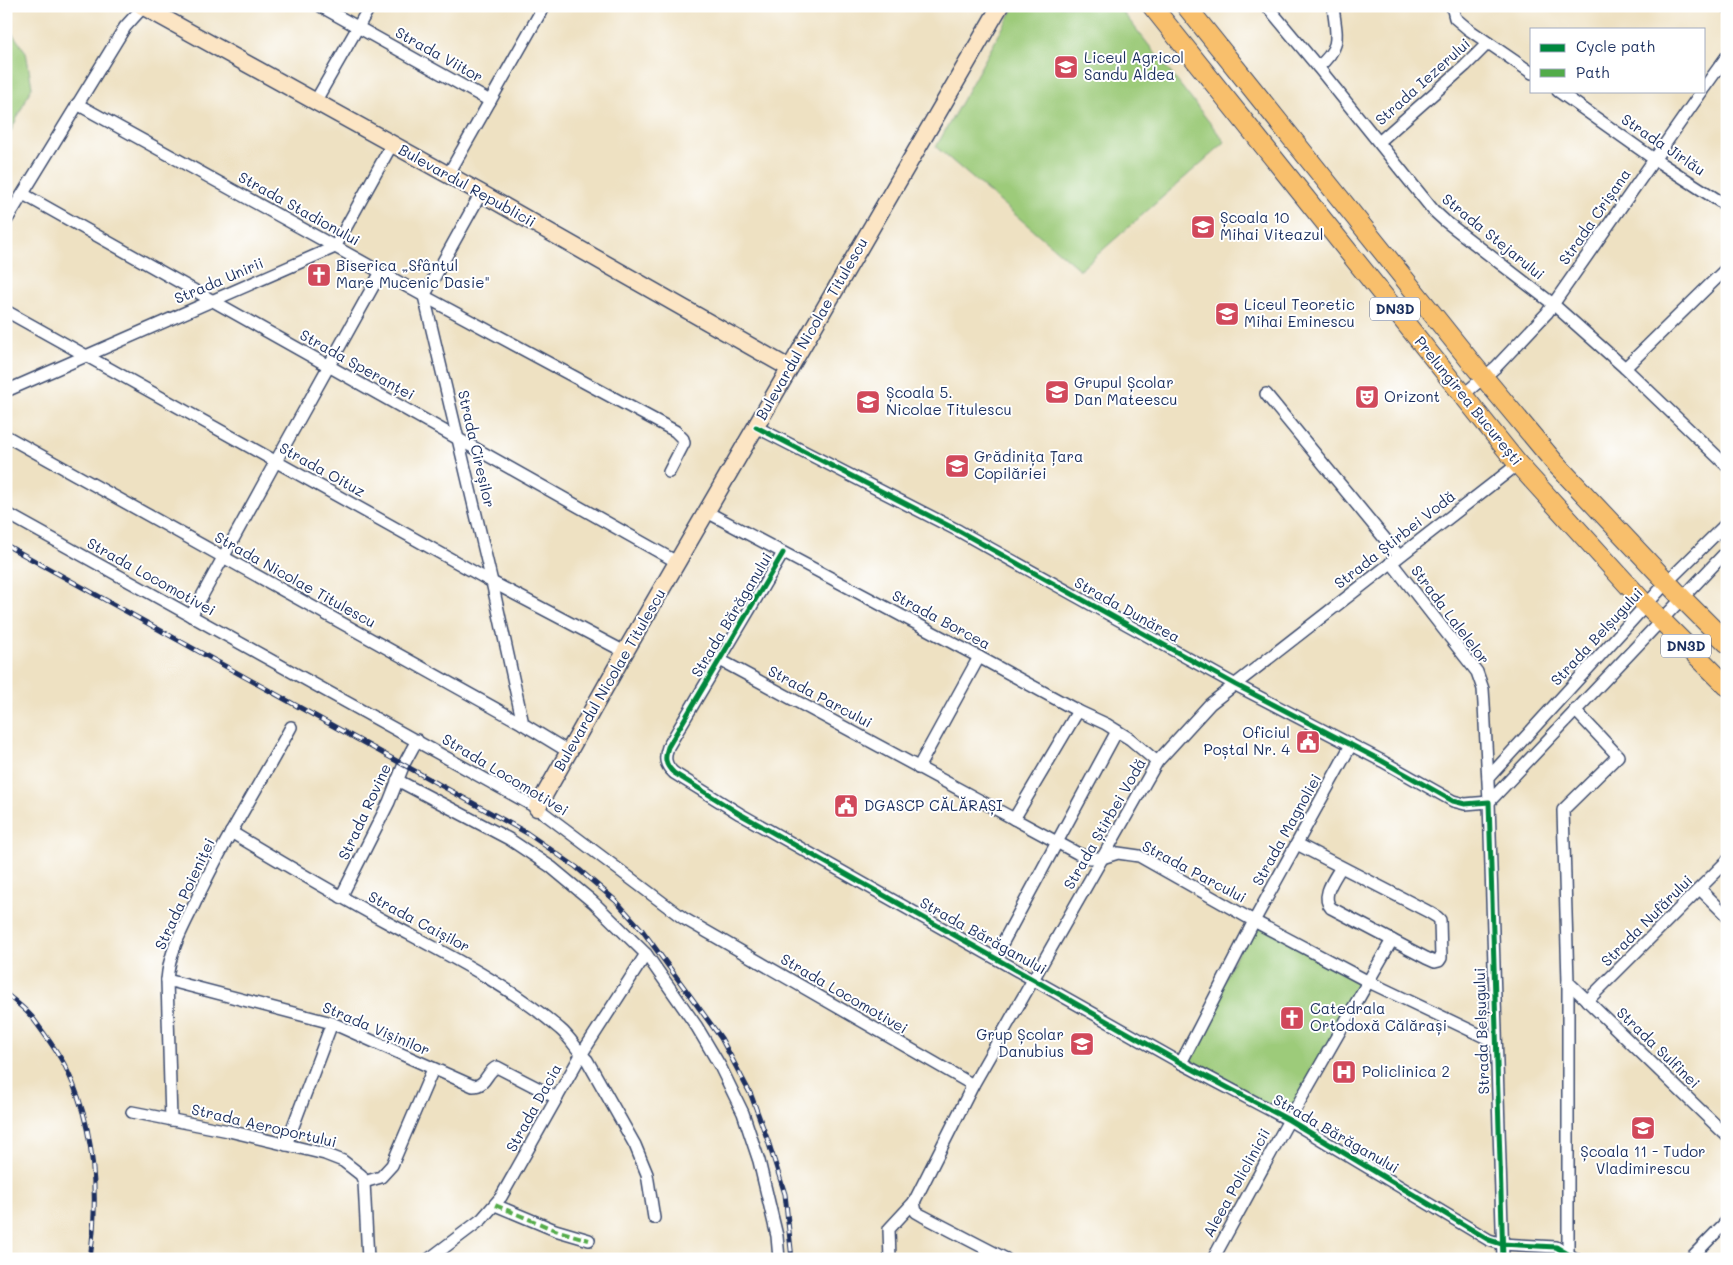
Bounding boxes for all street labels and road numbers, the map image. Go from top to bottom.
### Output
street label: Strada Viitor [392,22,487,86]
street label: Strada Iezerului [1371,33,1474,129]
street label: Strada Jirlău [1618,109,1709,180]
street label: Bulevardul Republicii [395,139,540,231]
street label: Strada Crișana [1554,165,1636,269]
street label: Strada Stadionului [235,166,364,250]
street label: Strada Stejarului [1438,189,1549,284]
street label: Bulevardul Nicolae Titulescu [751,234,872,423]
street label: Strada Unirii [171,252,266,308]
road number: DN3D [1370,298,1420,320]
street label: Strada Speranței [296,324,418,405]
street label: Prelungirea București [1410,332,1527,470]
street label: Strada Cireșilor [453,388,500,510]
street label: Strada Oituz [276,437,369,501]
street label: Strada Știrbei Vodă [1330,486,1460,594]
street label: Strada Nicolae Titulescu [211,526,380,632]
street label: Strada Locomotivei [84,532,219,620]
street label: Strada Bărăganului [686,548,776,681]
street label: Strada Lalelelor [1407,561,1495,668]
street label: Strada Dunărea [1071,572,1184,646]
street label: Strada Belșugului [1546,583,1648,690]
street label: Bulevardul Nicolae Titulescu [549,585,670,774]
street label: Strada Borcea [889,585,994,653]
road number: DN3D [1661,634,1711,658]
street label: Strada Parcului [765,660,876,732]
street label: Strada Locomotivei [439,729,572,820]
street label: Strada Știrbei Vodă [1058,754,1151,893]
street label: Strada Rovine [333,760,395,863]
street label: Strada Magnoliei [1247,770,1325,889]
street label: Strada Poieniței [149,835,220,953]
street label: Strada Parcului [1139,835,1250,907]
street label: Strada Nufărului [1596,870,1696,970]
street label: Strada Caișilor [365,886,474,957]
street label: Strada Bărăganului [916,892,1051,978]
street label: Strada Locomotivei [777,948,912,1038]
street label: Strada Belșugului [1469,967,1494,1095]
street label: Strada Vișinilor [319,996,433,1061]
street label: Strada Sulfinei [1613,1002,1705,1092]
street label: Strada Dacia [501,1060,566,1155]
street label: Strada Bărăganului [1270,1089,1403,1177]
street label: Strada Aeroportului [190,1099,339,1151]
street label: Aleea Policlinicii [1198,1125,1274,1240]

